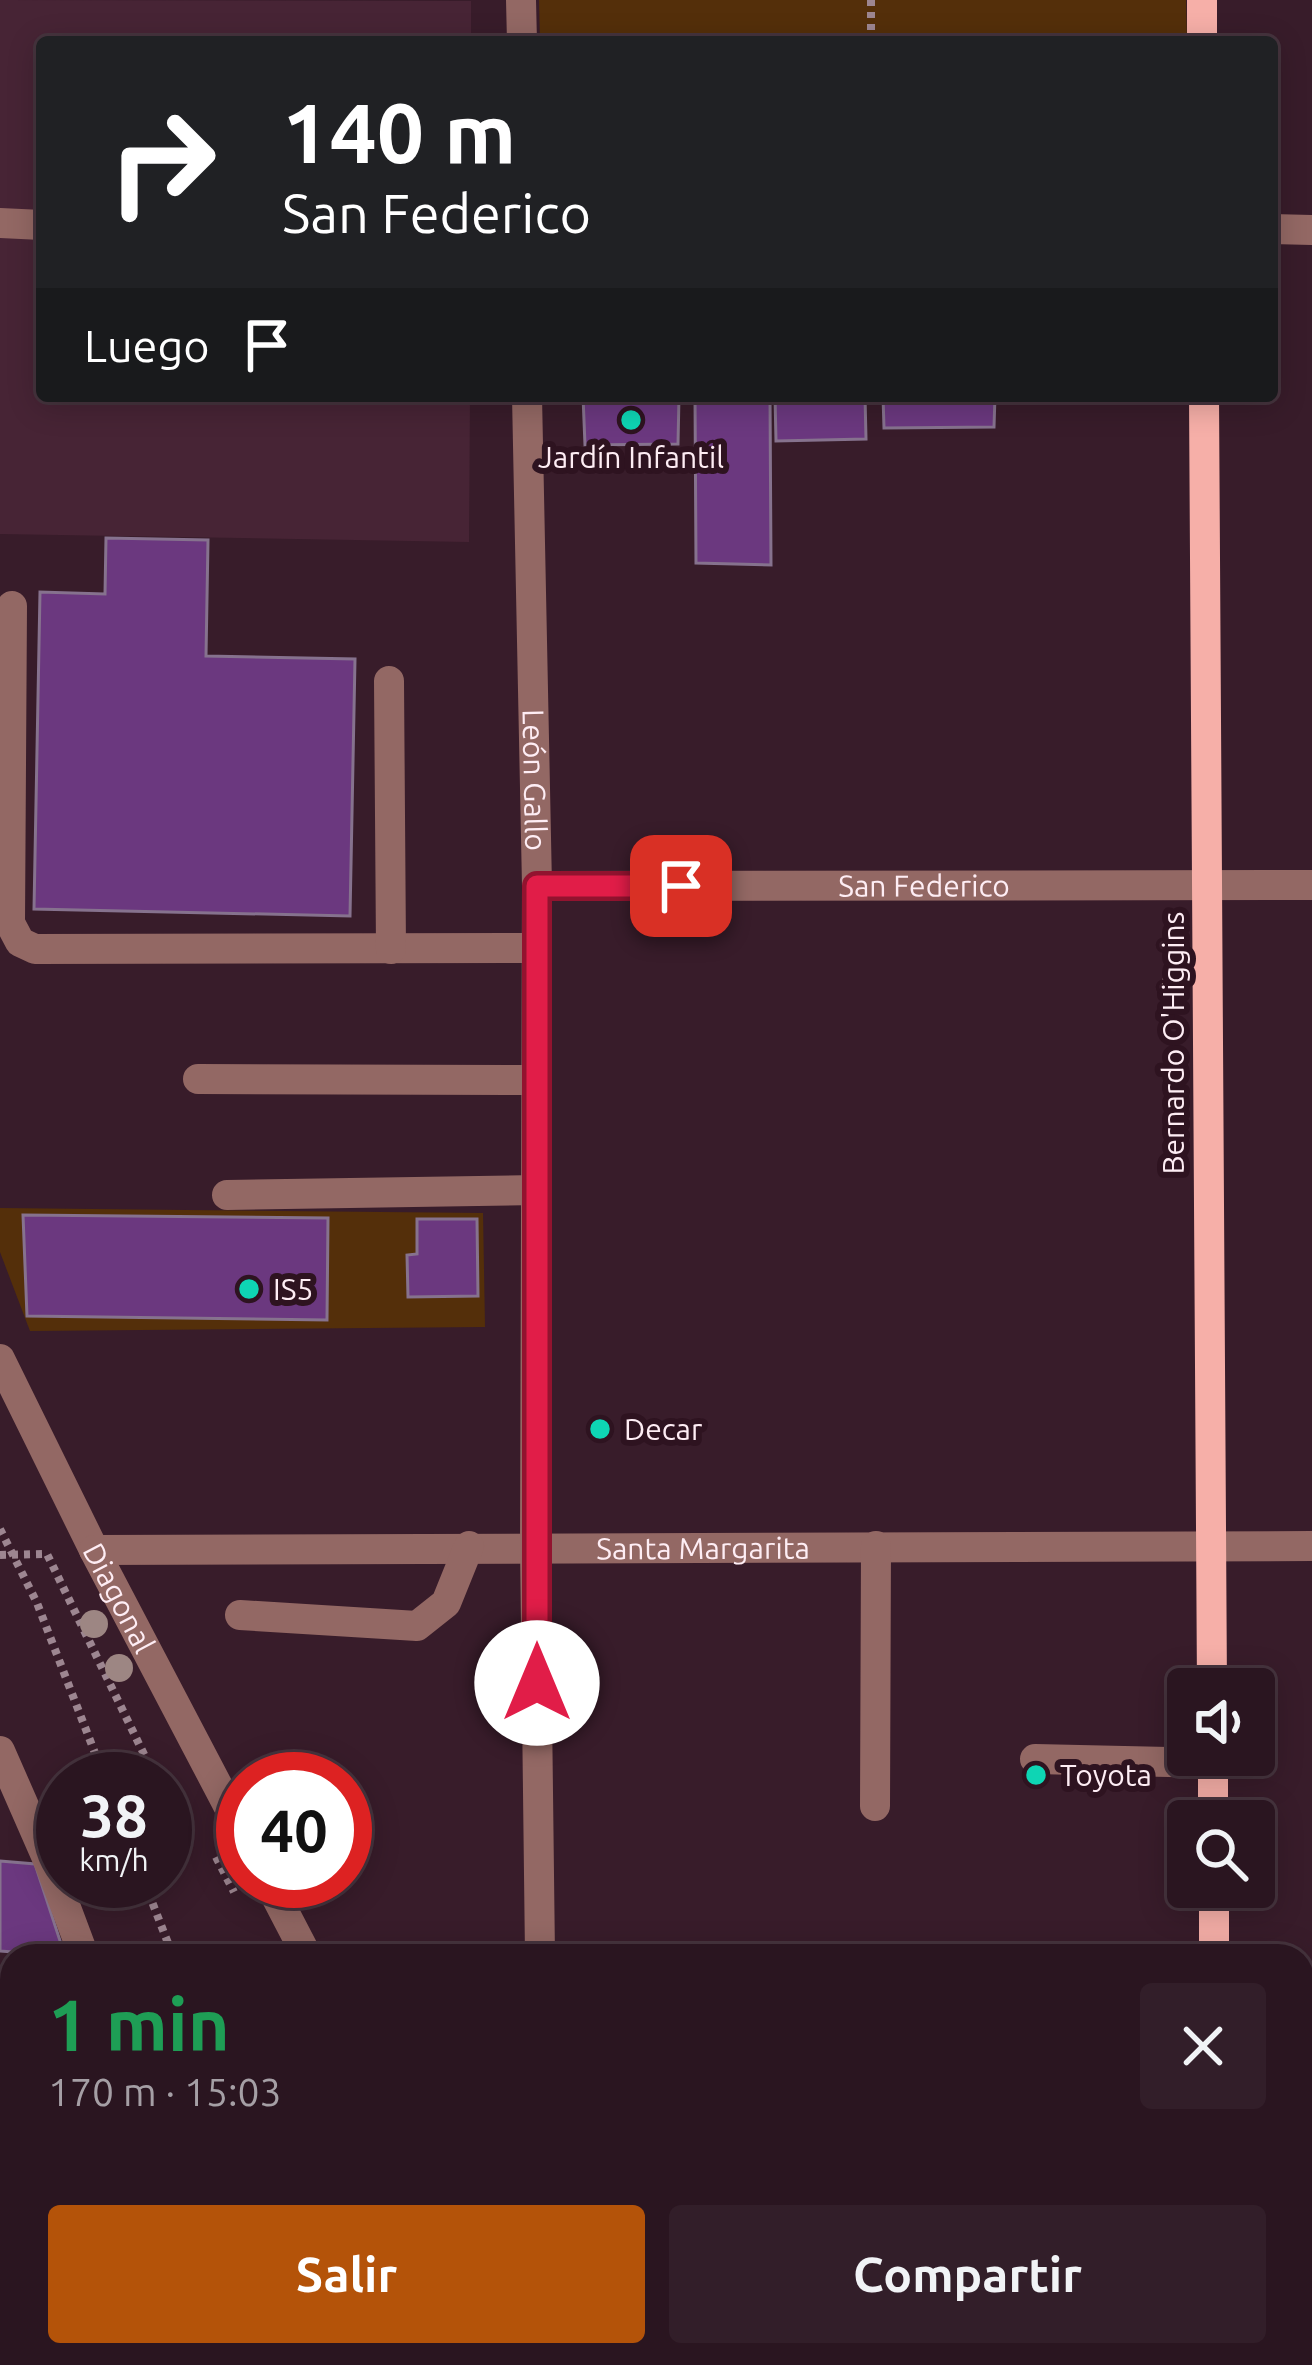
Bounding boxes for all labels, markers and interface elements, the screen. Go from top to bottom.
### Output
icon: right [84,84,240,240]
text: 140 m [282,85,516,179]
text: San Federico [282,183,591,243]
icon: arrive [234,312,300,378]
text: Luego [84,320,210,371]
marker: Jardín Infantil [618,407,644,433]
place label: Jardín Infantil [538,440,724,474]
street label: León Gallo [516,709,553,851]
pin [630,835,732,937]
icon: arrive [648,853,714,919]
street label: San Federico [838,868,1010,903]
street label: Bernardo O'Higgins [1156,911,1190,1175]
place label: IS5 [273,1272,313,1306]
marker: IS5 [236,1276,262,1302]
place label: Decar [624,1412,703,1446]
marker: Decar [587,1416,613,1442]
street label: Santa Margarita [596,1531,810,1565]
street label: Diagonal [76,1537,162,1659]
position arrow [474,1620,600,1746]
map controls [1167,1668,1275,1908]
button: sound [1167,1668,1275,1776]
speed limit sign: 40 [216,1752,372,1908]
place label: Toyota [1060,1758,1152,1792]
marker: Toyota [1023,1762,1049,1788]
text: 38 [80,1781,148,1848]
button: search [1167,1800,1275,1908]
text: km/h [79,1843,149,1877]
button: close [1140,1983,1266,2109]
text: 1 min [48,1984,230,2065]
text: 170 m · 15:03 [48,2070,282,2113]
button: Salir [48,2205,645,2343]
button: Compartir [669,2205,1266,2343]

